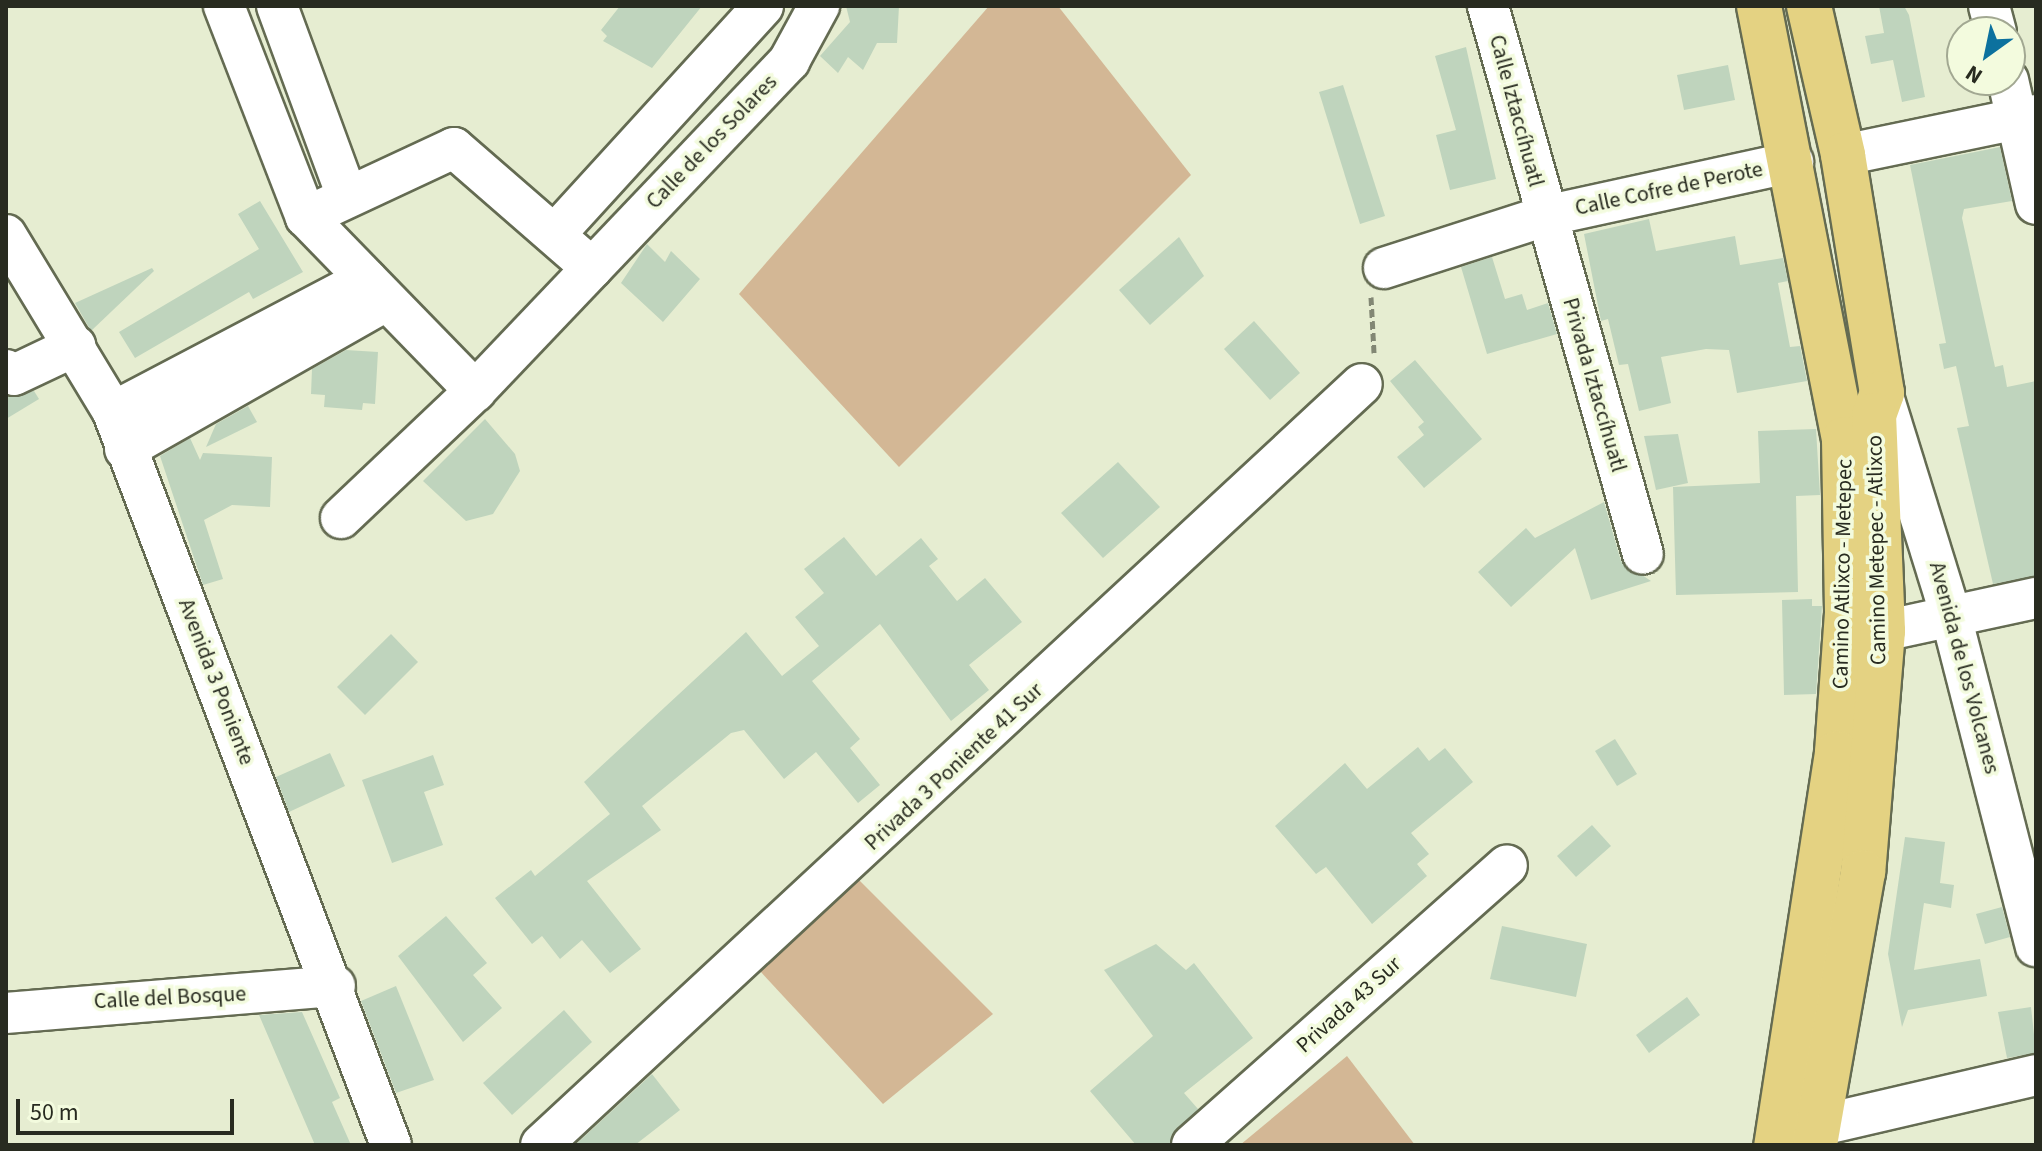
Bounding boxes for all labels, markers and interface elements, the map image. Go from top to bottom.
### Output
north arrow [1946,16,2026,96]
street label: Calle Iztaccíhuatl [1483,32,1549,190]
text: N [1959,57,1989,92]
street label: Calle de los Solares [641,69,783,215]
street label: Calle Cofre de Perote [1573,156,1765,222]
street label: Privada Iztaccíhuatl [1556,295,1632,475]
street label: Camino Metepec - Atlixco [1862,435,1892,665]
street label: Camino Atlixco - Metepec [1828,459,1858,689]
street label: Avenida de los Volcanes [1923,559,2005,777]
street label: Avenida 3 Poniente [172,595,260,769]
street label: Privada 3 Poniente 41 Sur [860,678,1048,856]
street label: Privada 43 Sur [1291,951,1407,1059]
street label: Calle del Bosque [93,981,247,1015]
scale bar [20,1083,238,1133]
text: 50 m [30,1095,79,1130]

